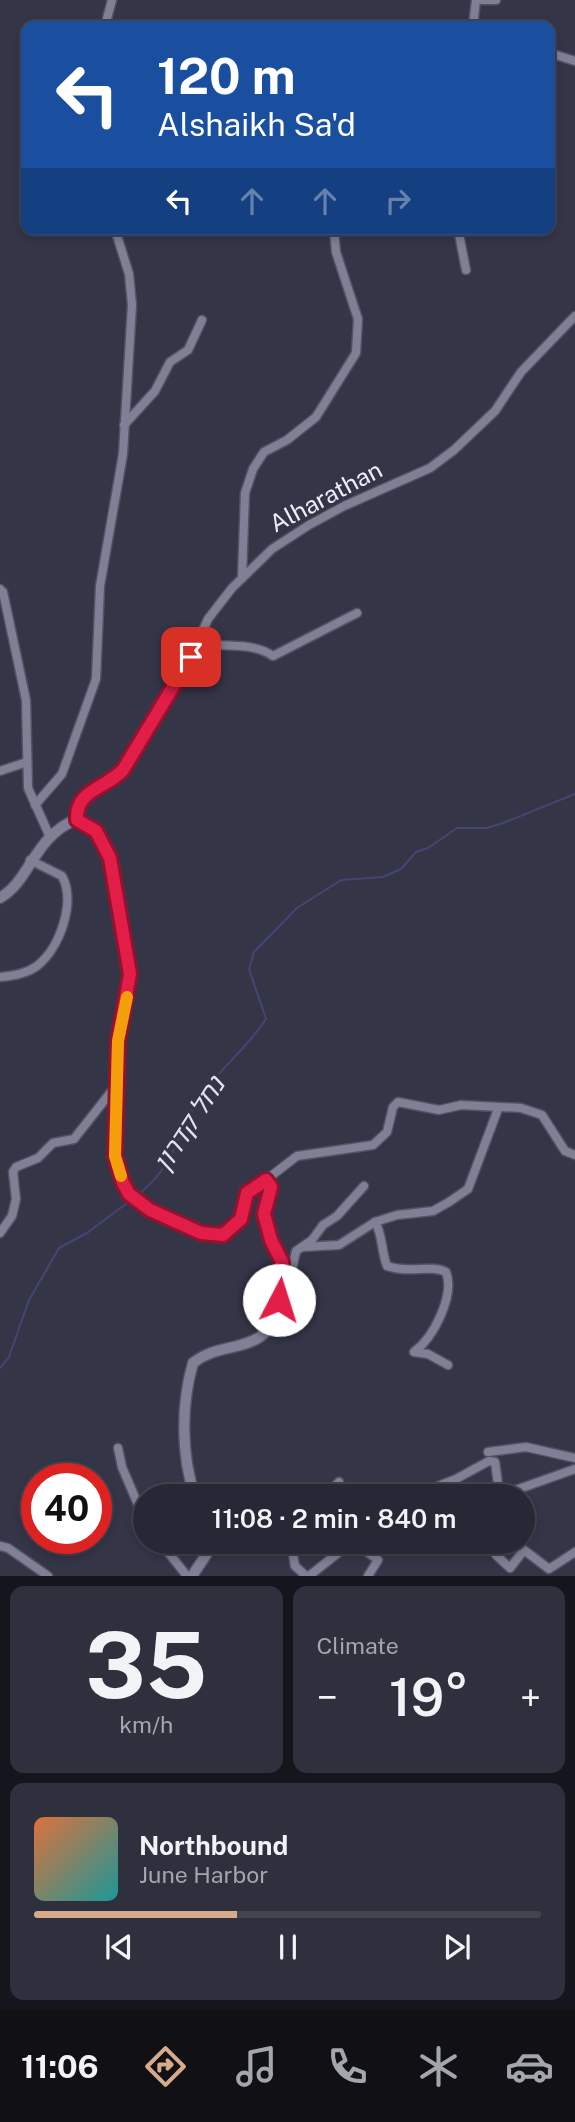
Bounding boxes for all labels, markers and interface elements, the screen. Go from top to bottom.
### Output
text: 120 m [157,47,296,105]
icon: left [42,49,133,140]
text: Alshaikh Sa'd [157,106,356,143]
icon: left [160,182,198,220]
icon: ahead [233,182,271,220]
icon: ahead [306,182,344,220]
icon: right [379,182,417,220]
street label: Alharathan [265,455,387,537]
pin [161,627,221,687]
icon: arrive [172,638,210,676]
water label: נחל קדרון [147,1069,232,1177]
position arrow [242,1263,316,1337]
speed limit sign: 40 [21,1463,112,1554]
text: 11:08 · 2 min · 840 m [212,1503,456,1534]
text: 35 [85,1612,207,1718]
text: Climate [317,1632,399,1659]
text: 19° [389,1667,469,1728]
text: − [317,1675,338,1720]
text: + [520,1675,541,1720]
text: km/h [119,1711,173,1738]
text: Northbound [139,1830,288,1861]
text: June Harbor [139,1861,268,1888]
icon: previous [100,1928,138,1966]
icon: pause [269,1928,307,1966]
icon: next [438,1928,476,1966]
icon: directions [141,2042,190,2091]
icon: music [232,2042,281,2091]
icon: phone [323,2042,372,2091]
icon: climate [414,2042,463,2091]
icon: car [505,2042,554,2091]
text: 11:06 [21,2048,99,2085]

